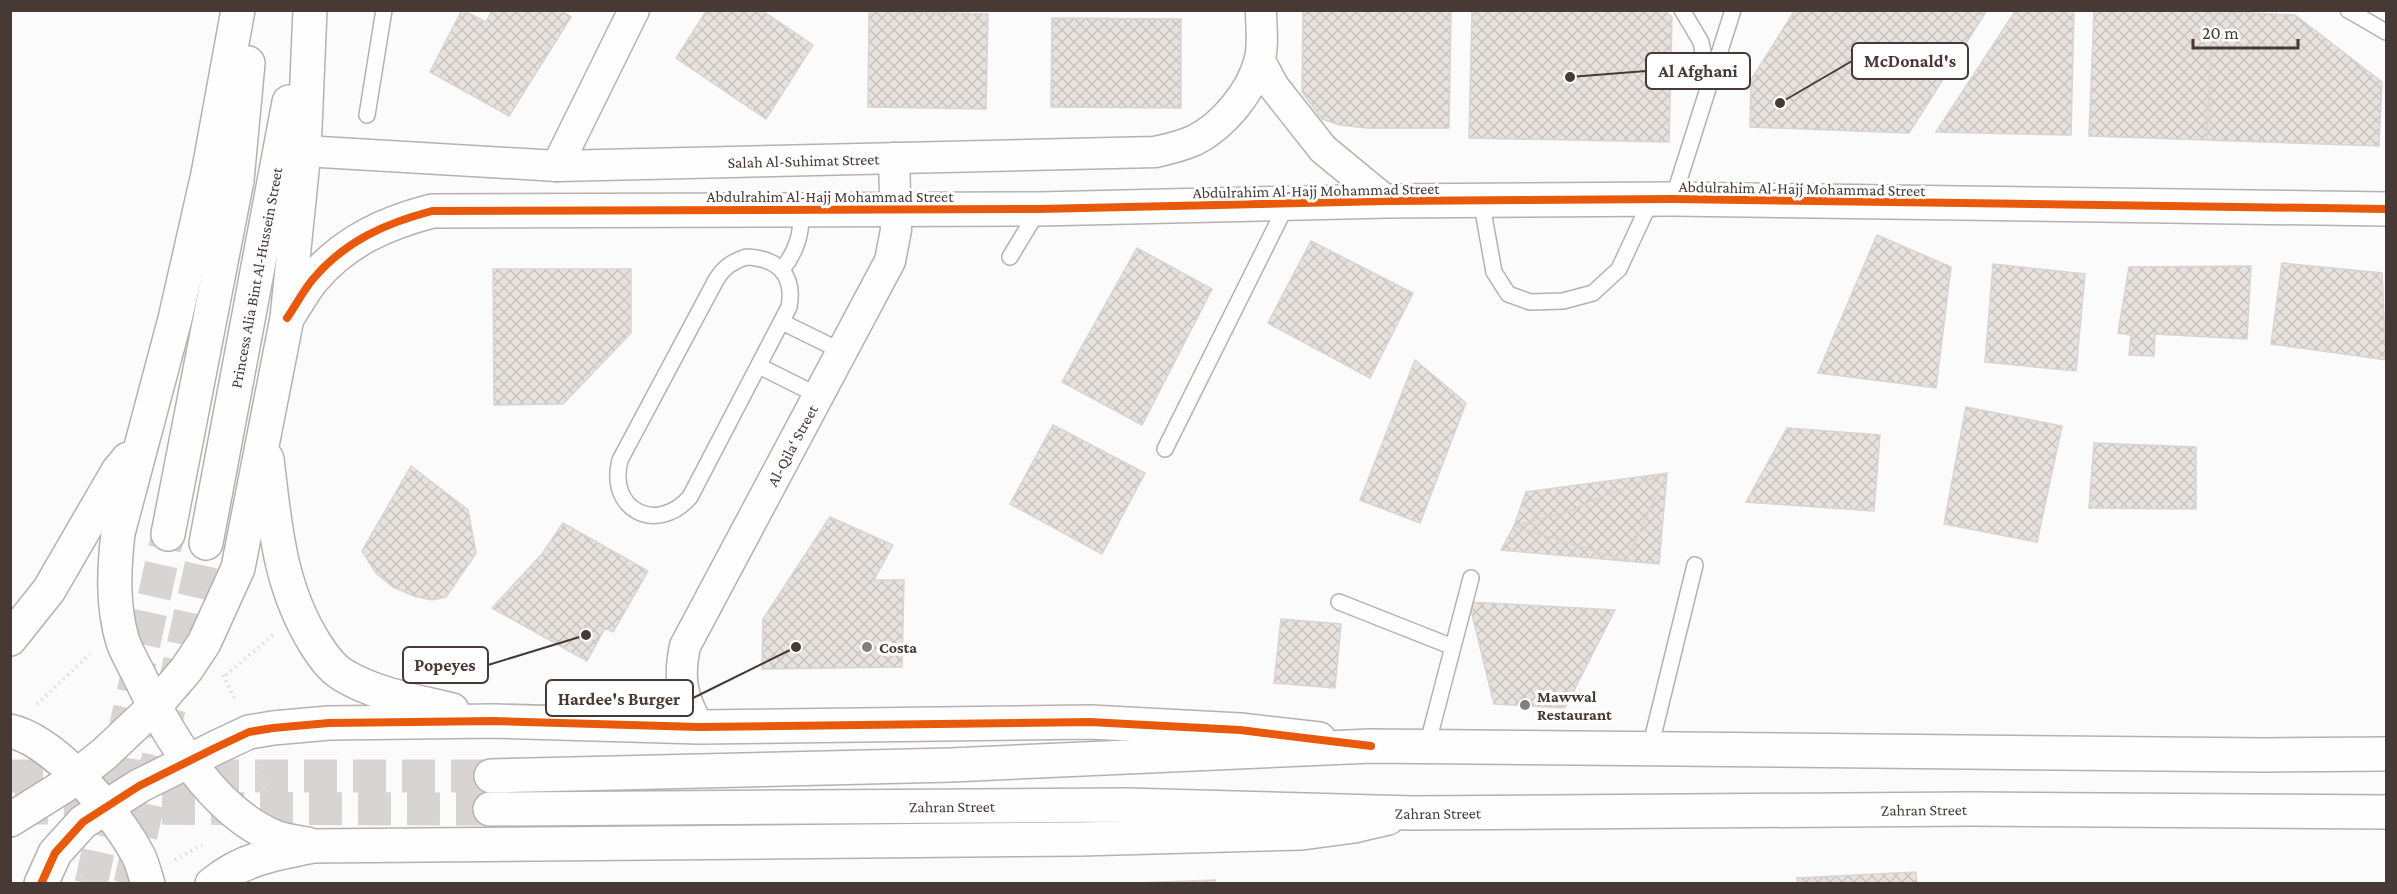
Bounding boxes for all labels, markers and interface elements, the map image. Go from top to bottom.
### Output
scale bar [2193,12,2298,50]
text: 20 m [2202,23,2239,43]
callout: McDonald's [1852,43,1968,79]
text: McDonald's [1864,51,1956,71]
callout: Al Afghani [1646,53,1750,89]
text: Al Afghani [1657,61,1739,81]
street label: Salah Al-Suhimat Street [727,150,880,171]
street label: Princess Alia Bint Al-Hussein Street [227,165,286,390]
street label: Abdulrahim Al-Hajj Mohammad Street [1678,178,1926,200]
street label: Abdulrahim Al-Hajj Mohammad Street [1192,180,1440,202]
street label: Abdulrahim Al-Hajj Mohammad Street [707,188,954,206]
street label: Al-Qila‘ Street [764,401,821,489]
place label: Costa [879,639,917,656]
marker: Costa [860,640,874,654]
callout: Popeyes [403,647,488,683]
text: Popeyes [414,655,476,675]
callout: Hardee's Burger [546,680,693,716]
place label: Mawwal Restaurant [1537,688,1612,723]
text: Hardee's Burger [558,689,680,709]
marker: Mawwal Restaurant [1518,698,1532,712]
street label: Zahran Street [909,798,996,815]
street label: Zahran Street [1881,801,1968,819]
street label: Zahran Street [1395,805,1482,822]

